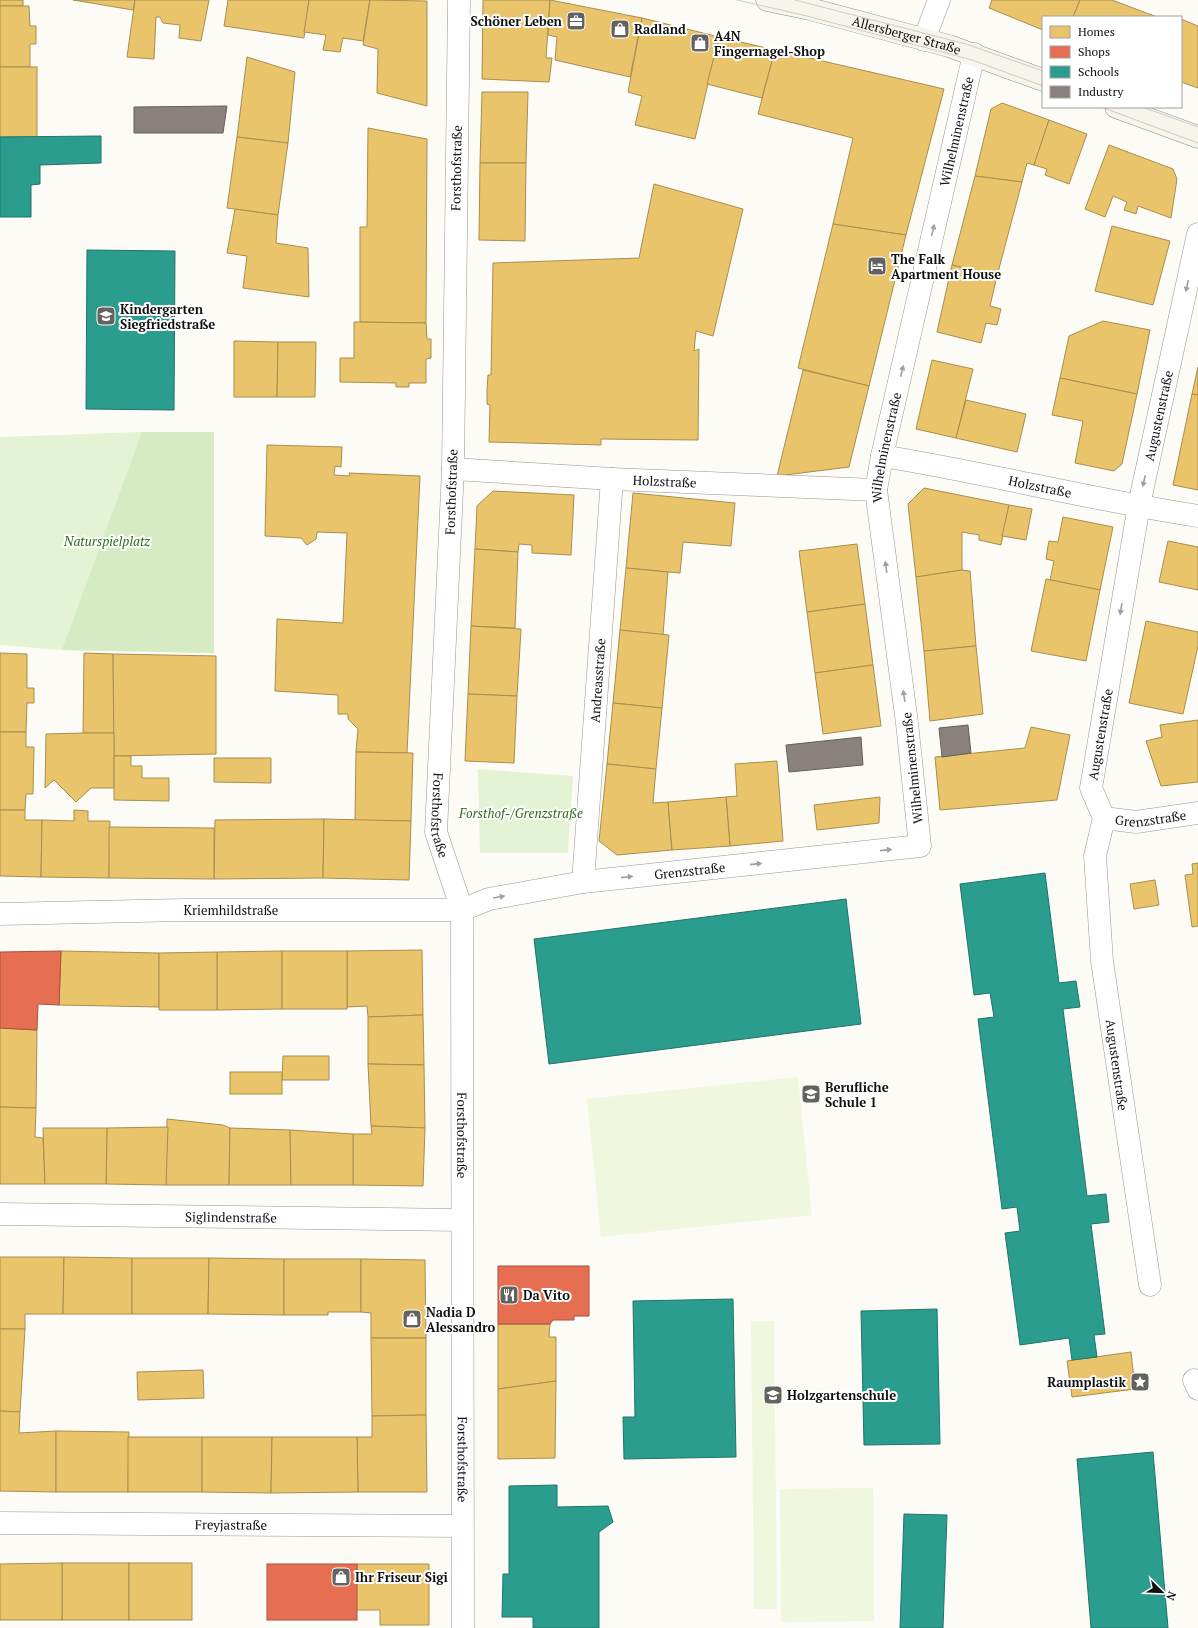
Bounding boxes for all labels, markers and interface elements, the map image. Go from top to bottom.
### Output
office icon: Schöner Leben [565,10,587,32]
place label: Schöner Leben [470,12,563,30]
street label: Allersberger Straße [850,12,964,59]
legend [1042,16,1182,108]
shop icon: Radland [609,18,631,40]
place label: Radland [634,20,686,38]
text: Homes [1078,24,1115,39]
place label: A4N Fingernagel-Shop [714,27,825,60]
shop icon: A4N Fingernagel-Shop [689,32,711,54]
text: Shops [1078,44,1110,59]
text: Schools [1078,64,1119,79]
street label: Wilhelminenstraße [935,75,978,188]
text: Industry [1078,84,1124,99]
street label: Forsthofstraße [446,125,466,211]
one-way arrow [931,224,937,237]
place label: The Falk Apartment House [891,250,1001,283]
hotel icon: The Falk Apartment House [866,255,888,277]
one-way arrow [1183,280,1189,292]
place label: Kindergarten Siegfriedstraße [120,300,215,333]
school or university icon: Kindergarten Siegfriedstraße [95,305,117,327]
one-way arrow [899,365,905,377]
street label: Augustenstraße [1140,369,1177,463]
street label: Wilhelminenstraße [867,390,905,504]
street label: Forsthofstraße [441,449,461,535]
street label: Holzstraße [632,471,697,492]
street label: Holzstraße [1007,471,1073,502]
one-way arrow [1140,475,1146,487]
park label: Naturspielplatz [63,532,150,550]
one-way arrow [883,561,890,574]
one-way arrow [1118,603,1124,615]
street label: Andreasstraße [585,638,610,723]
street label: Augustenstraße [1084,687,1117,781]
one-way arrow [901,690,907,702]
street label: Wilhelminenstraße [897,711,927,825]
street label: Forsthofstraße [427,772,453,860]
park label: Forsthof-/Grenzstraße [458,804,583,822]
street label: Grenzstraße [1114,806,1187,831]
one-way arrow [880,847,892,853]
street label: Grenzstraße [653,858,726,883]
one-way arrow [750,860,762,867]
one-way arrow [621,874,633,881]
one-way arrow [493,894,505,900]
street label: Kriemhildstraße [184,901,278,919]
street label: Augustenstraße [1102,1018,1132,1112]
place label: Berufliche Schule 1 [825,1078,889,1111]
school or university icon: Berufliche Schule 1 [800,1083,822,1105]
street label: Forsthofstraße [453,1092,471,1178]
street label: Siglindenstraße [185,1207,277,1227]
restaurant icon: Da Vito [498,1284,520,1306]
place label: Da Vito [523,1286,570,1304]
place label: Nadia D Alessandro [426,1303,496,1336]
shop icon: Nadia D Alessandro [401,1308,423,1330]
place icon: Raumplastik [1129,1371,1151,1393]
place label: Raumplastik [1047,1373,1126,1391]
school or university icon: Holzgartenschule [762,1384,784,1406]
place label: Holzgartenschule [787,1386,896,1404]
street label: Forsthofstraße [454,1416,472,1502]
street label: Freyjastraße [195,1515,267,1534]
shop icon: Ihr Friseur Sigi [330,1566,352,1588]
place label: Ihr Friseur Sigi [355,1568,448,1586]
north arrow [1142,1572,1182,1612]
text: N [1163,1589,1179,1603]

